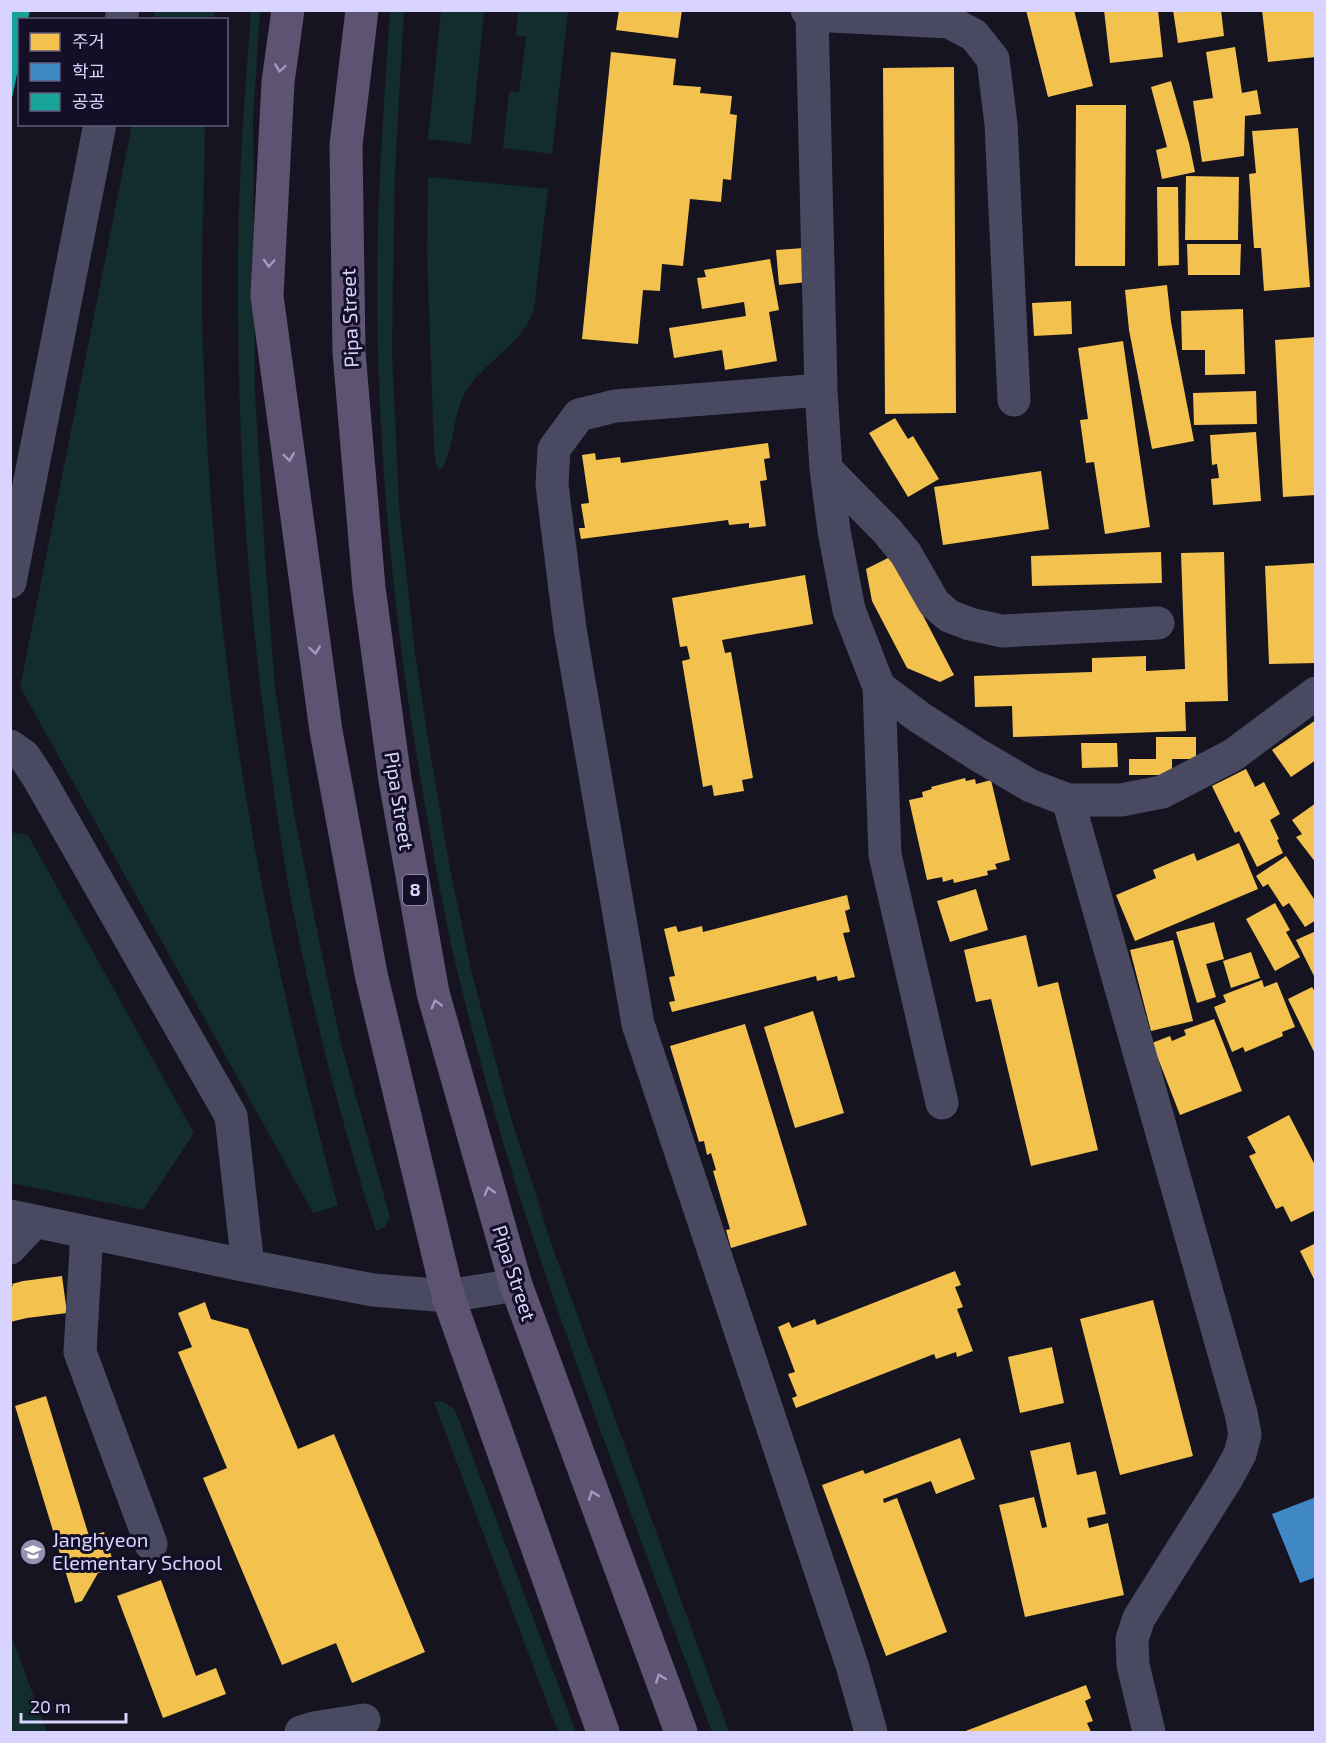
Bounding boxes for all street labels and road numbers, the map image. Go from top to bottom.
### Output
street label: Pipa Street [335,268,363,368]
street label: Pipa Street [380,750,420,852]
road number: 8 [403,875,427,905]
street label: Pipa Street [488,1222,542,1324]

